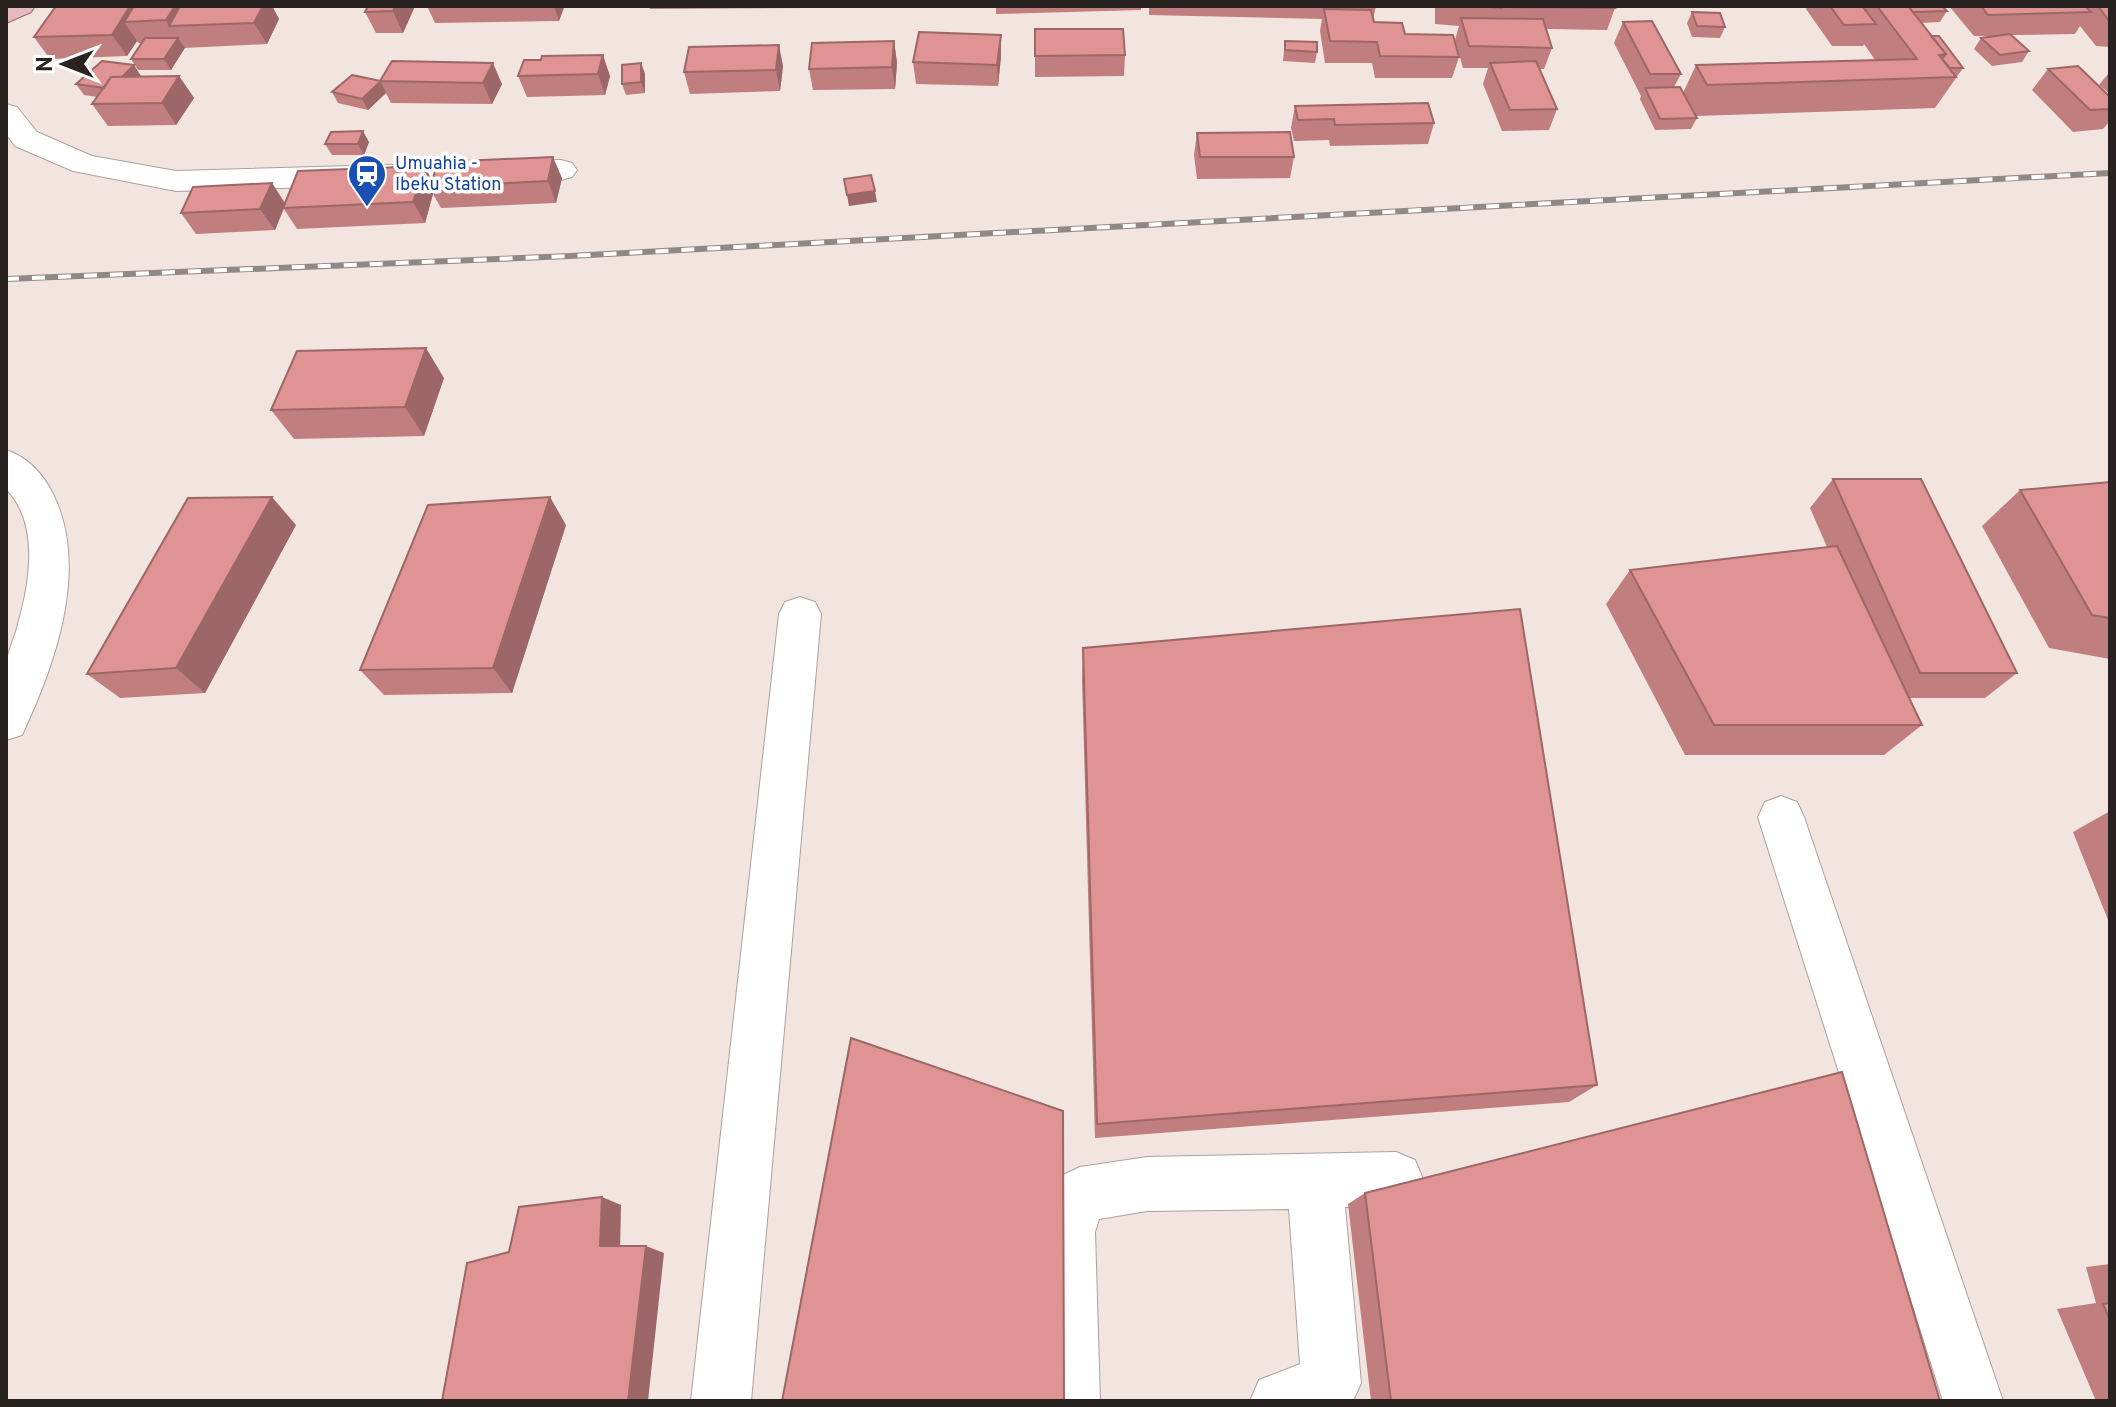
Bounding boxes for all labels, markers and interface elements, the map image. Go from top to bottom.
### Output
north arrow [24,24,104,104]
text: N [33,56,60,72]
station icon: Umuahia - Ibeku Station [346,153,388,208]
place label: Umuahia - Ibeku Station [395,153,501,197]

